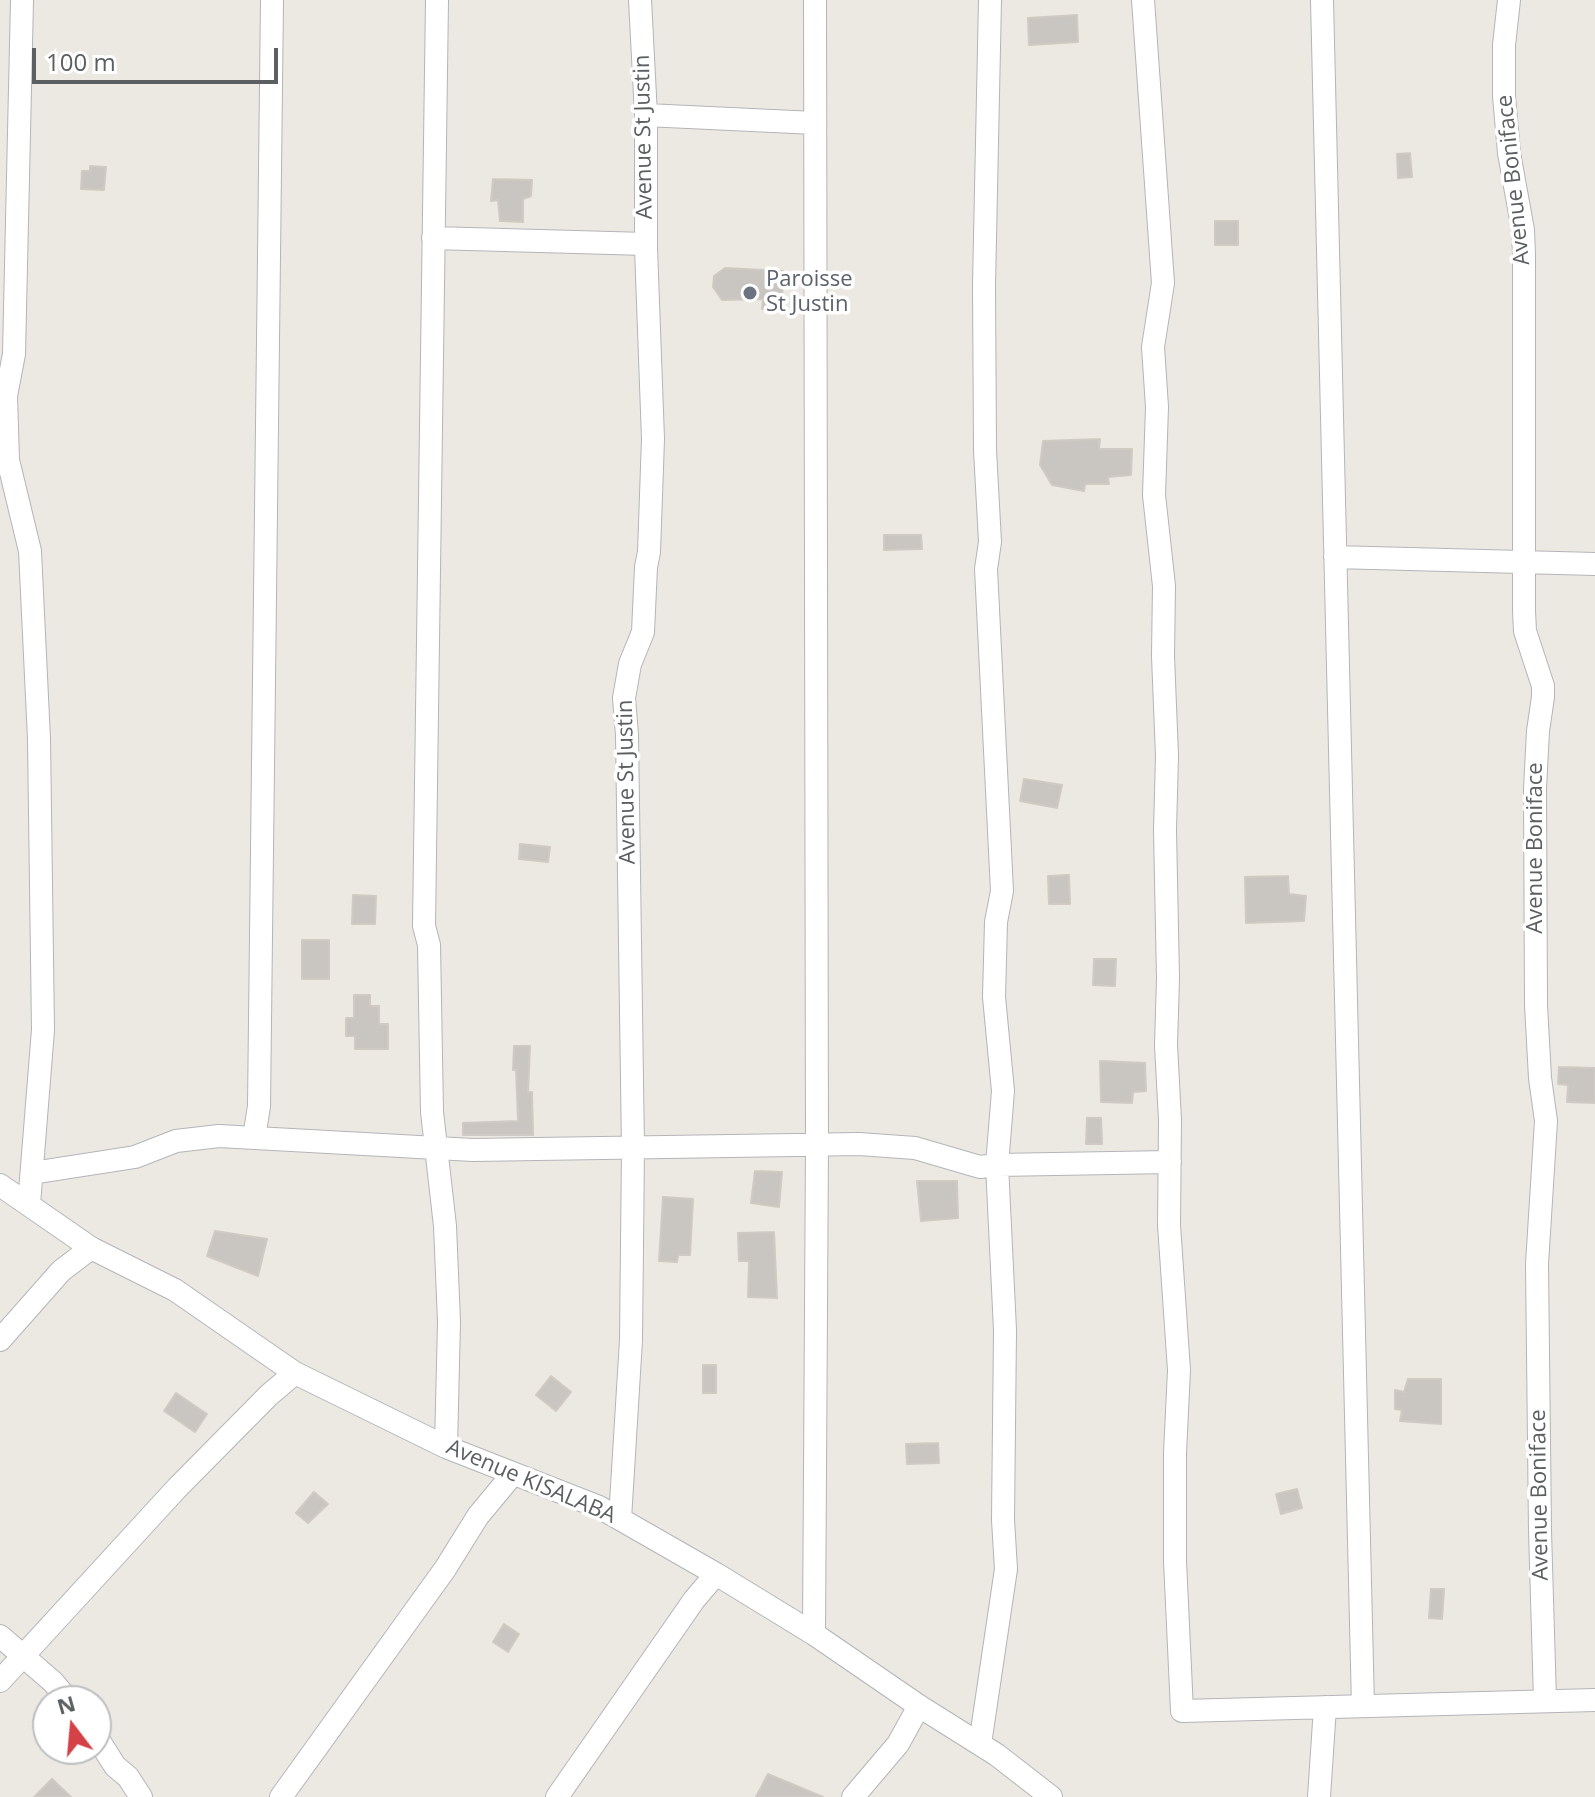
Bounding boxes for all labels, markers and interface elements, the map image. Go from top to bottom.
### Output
scale bar [36,32,282,82]
text: 100 m [46,45,116,78]
street label: Avenue St Justin [629,54,659,220]
street label: Avenue Boniface [1492,93,1536,267]
place label: Paroisse St Justin [766,267,853,318]
marker: Paroisse St Justin [741,284,759,302]
street label: Avenue St Justin [612,699,642,865]
street label: Avenue Boniface [1523,762,1549,934]
street label: Avenue Boniface [1525,1409,1555,1581]
street label: Avenue KISALABA [442,1434,620,1530]
north arrow [32,1685,112,1765]
text: N [53,1687,79,1721]

